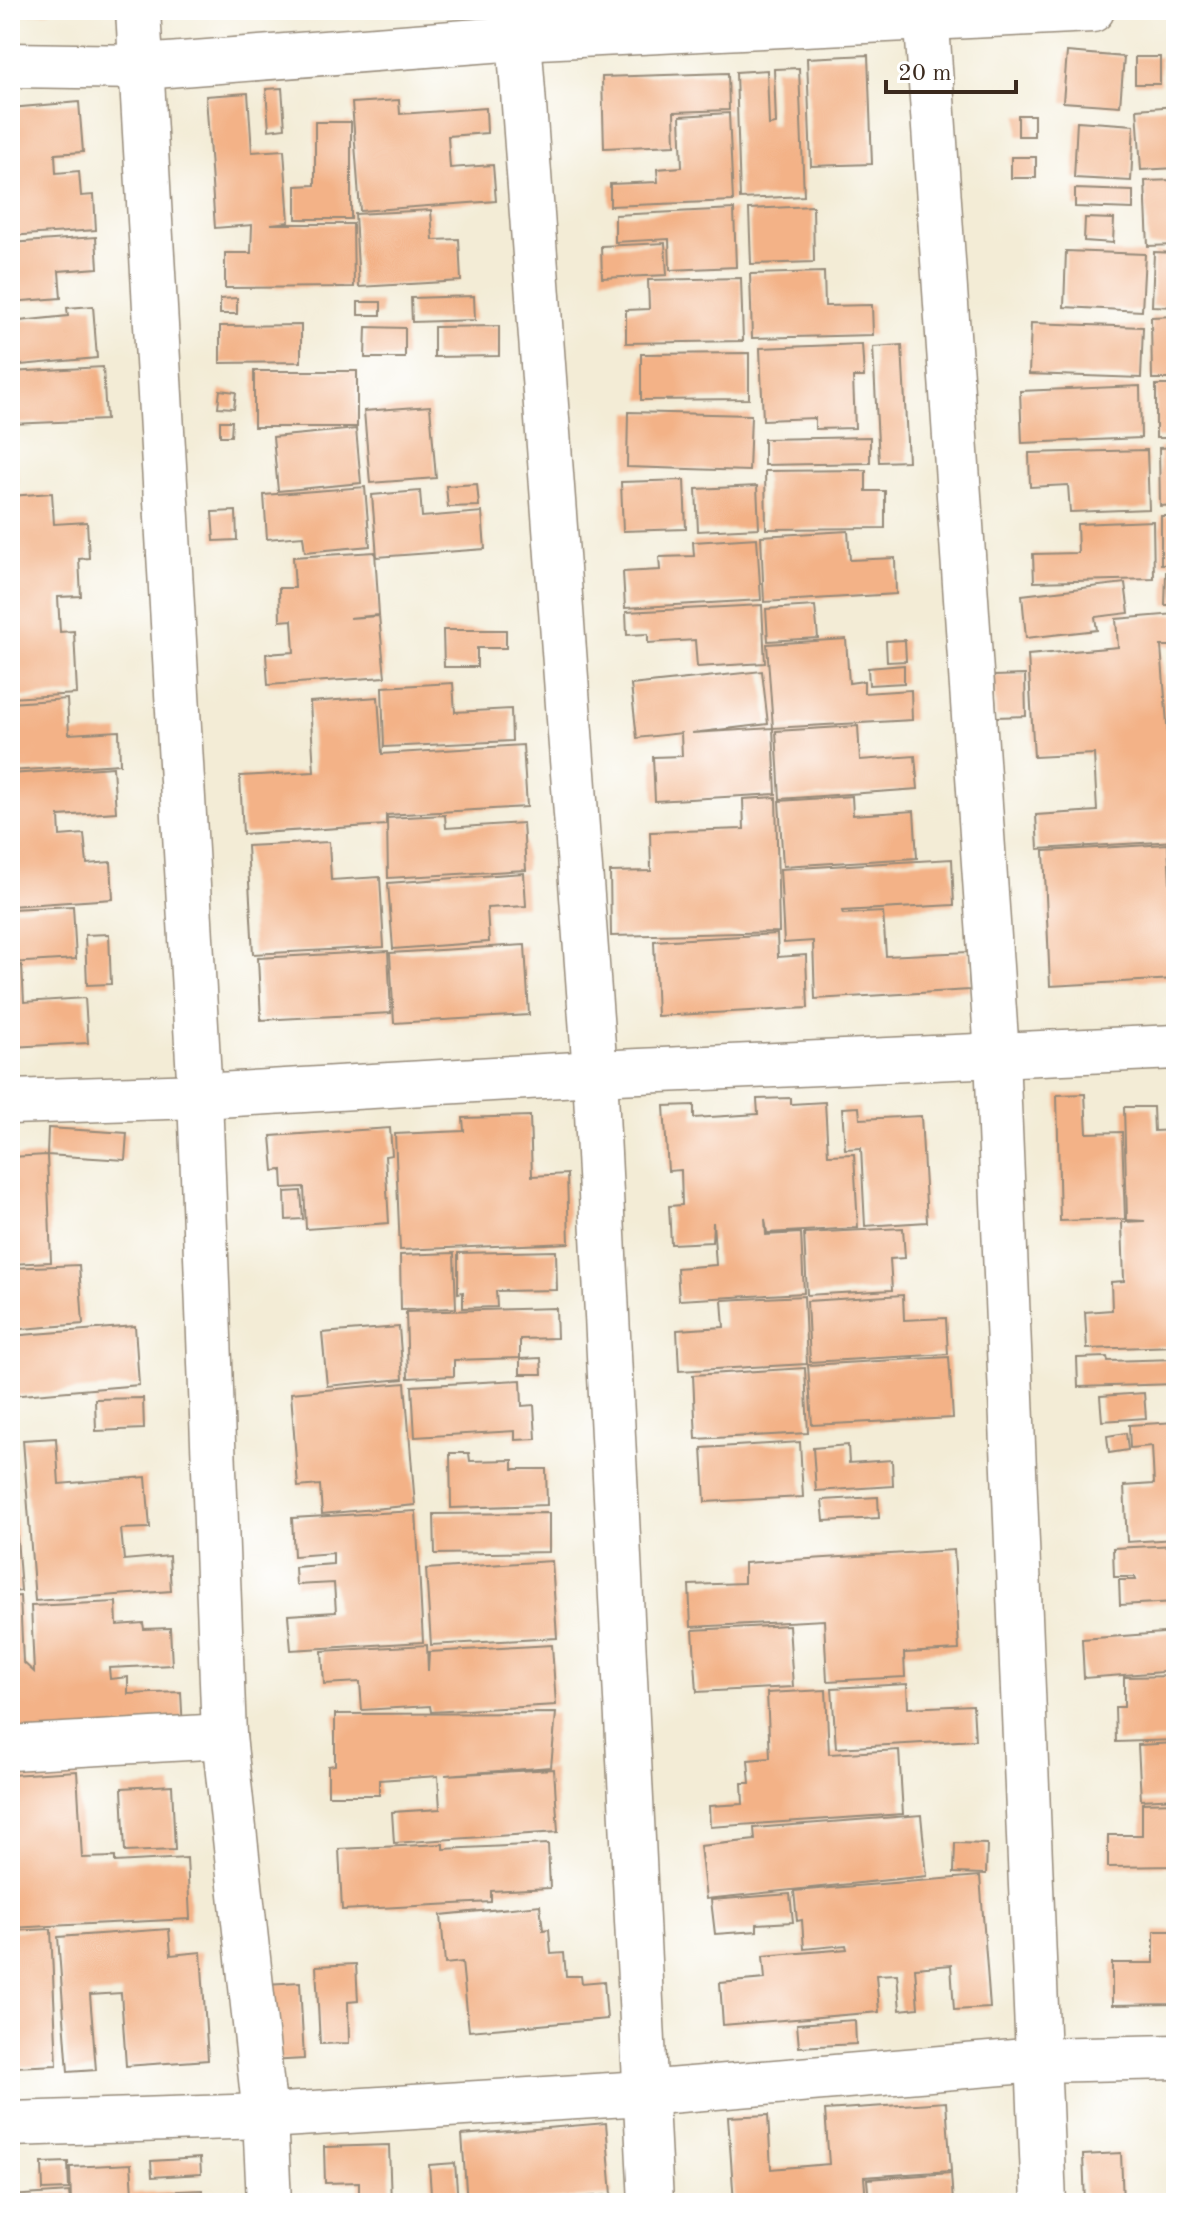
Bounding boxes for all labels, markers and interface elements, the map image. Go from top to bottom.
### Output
scale bar [886,44,1016,94]
text: 20 m [898,62,952,86]

